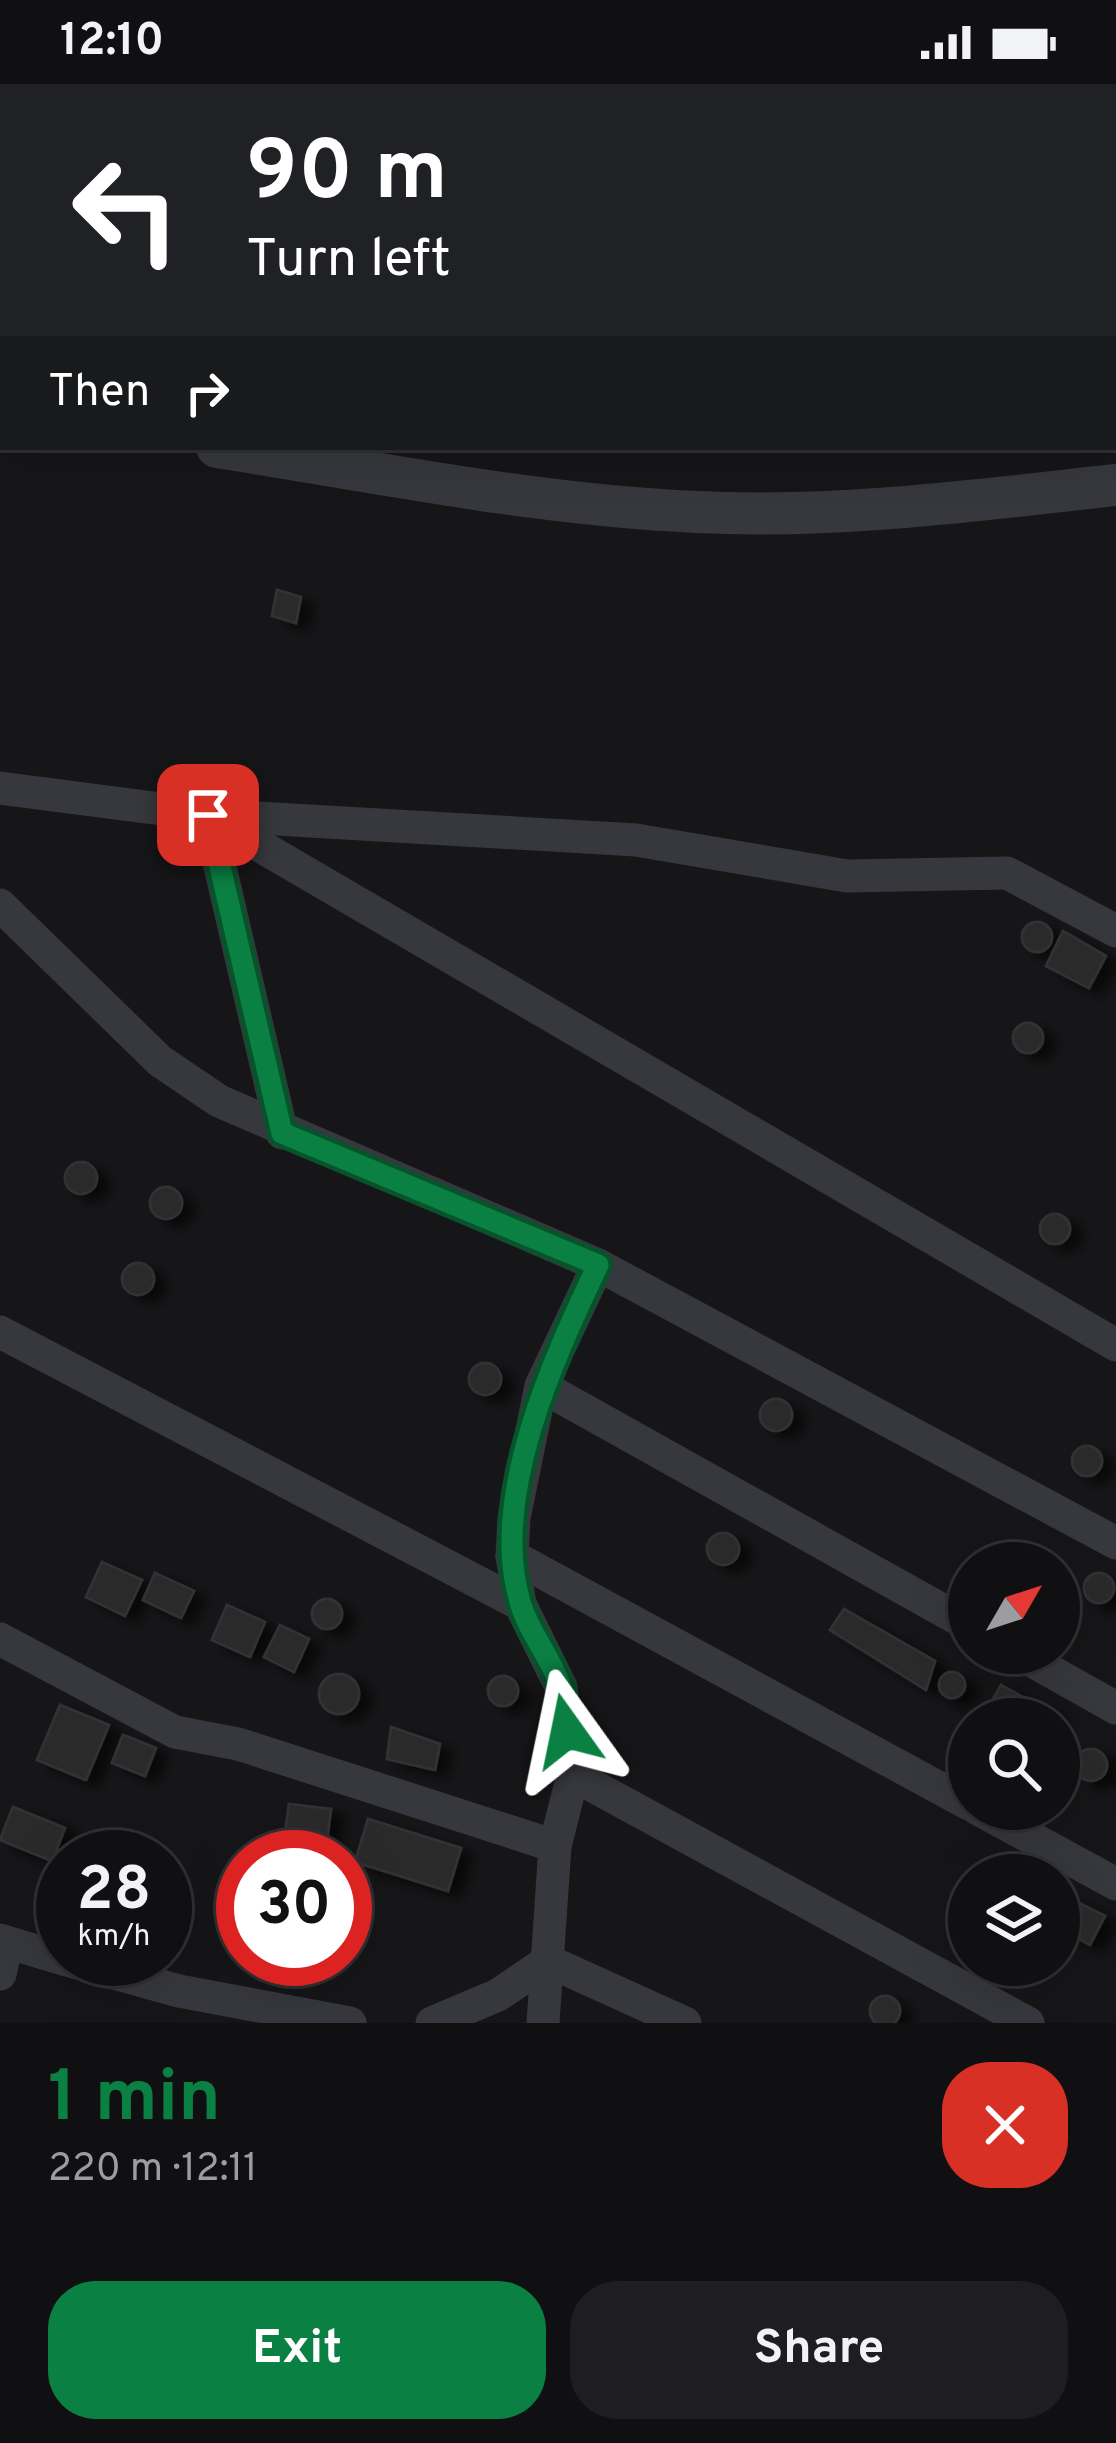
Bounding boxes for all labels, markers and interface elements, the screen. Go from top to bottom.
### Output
text: 12:10 [60,14,164,71]
text: 90 m [246,123,448,229]
icon: left [48,132,204,288]
text: Turn left [246,227,451,296]
icon: right [174,360,240,426]
text: Then [48,365,150,422]
pin [157,764,259,866]
icon: arrive [175,782,241,848]
north arrow [948,1542,1080,1674]
map controls [948,1542,1080,1986]
position arrow [504,1668,630,1794]
button: search [948,1698,1080,1830]
speed limit sign: 30 [216,1830,372,1986]
button: layers [948,1854,1080,1986]
text: 28 [77,1855,151,1931]
text: km/h [78,1919,150,1956]
text: 1 min [48,2055,221,2147]
button: close [942,2062,1068,2188]
text: 220 m · 12:11 [48,2146,258,2195]
button: Exit [48,2281,546,2419]
button: Share [570,2281,1068,2419]

